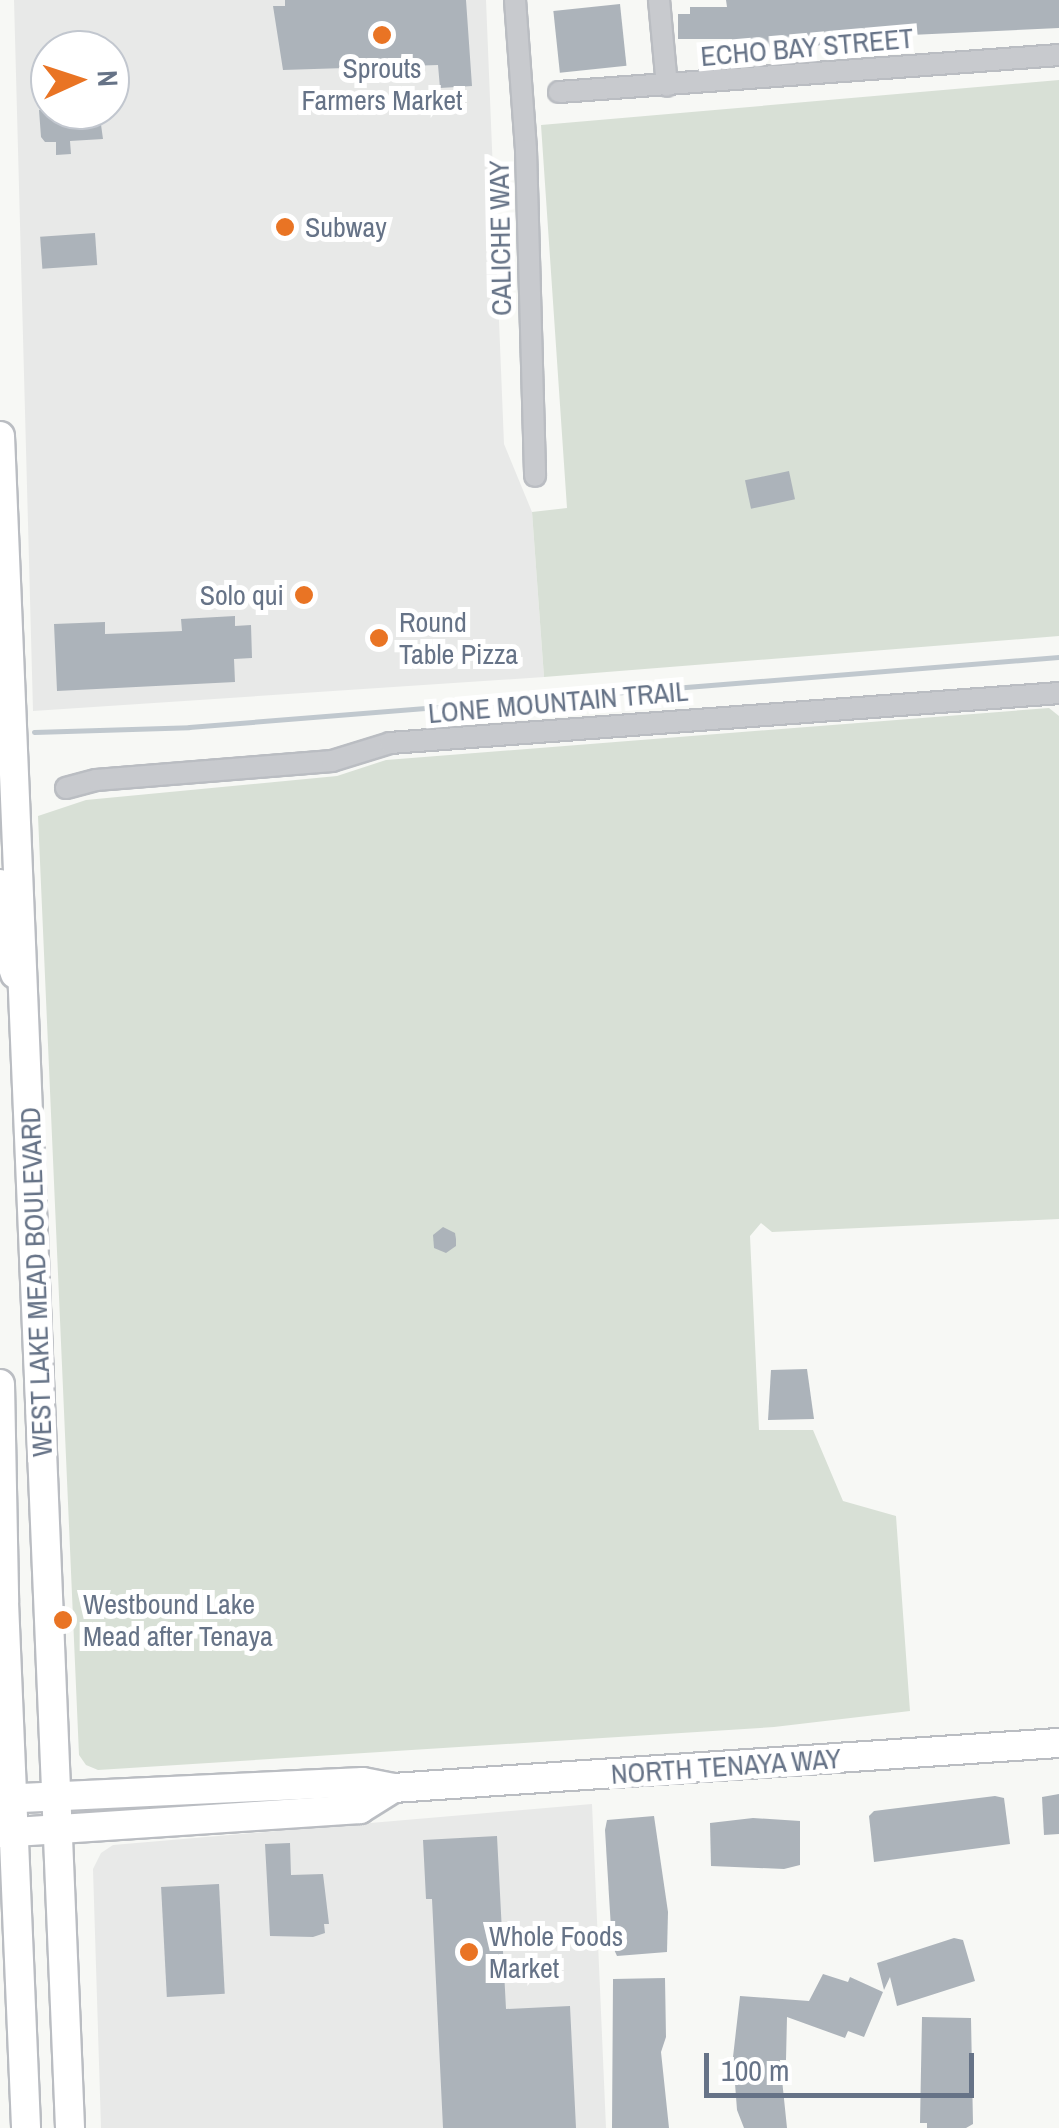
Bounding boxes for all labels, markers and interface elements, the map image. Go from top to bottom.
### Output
street label: ECHO BAY STREET [699,21,915,73]
marker: Sprouts Farmers Market [371,24,393,46]
north arrow [30,30,130,130]
place label: Sprouts Farmers Market [302,51,462,117]
text: N [89,69,127,88]
street label: CALICHE WAY [482,160,518,316]
place label: Subway [305,210,387,244]
marker: Subway [274,216,296,238]
place label: Solo qui [200,578,284,612]
marker: Solo qui [293,584,315,606]
place label: Round Table Pizza [399,605,518,671]
marker: Round Table Pizza [368,627,390,649]
street label: LONE MOUNTAIN TRAIL [426,674,690,730]
street label: WEST LAKE MEAD BOULEVARD [13,1106,59,1458]
place label: Westbound Lake Mead after Tenaya [83,1587,273,1653]
marker: Westbound Lake Mead after Tenaya [52,1609,74,1631]
street label: NORTH TENAYA WAY [609,1741,843,1791]
place label: Whole Foods Market [489,1919,623,1985]
marker: Whole Foods Market [458,1941,480,1963]
scale bar [709,2033,979,2095]
text: 100 m [721,2050,789,2090]

